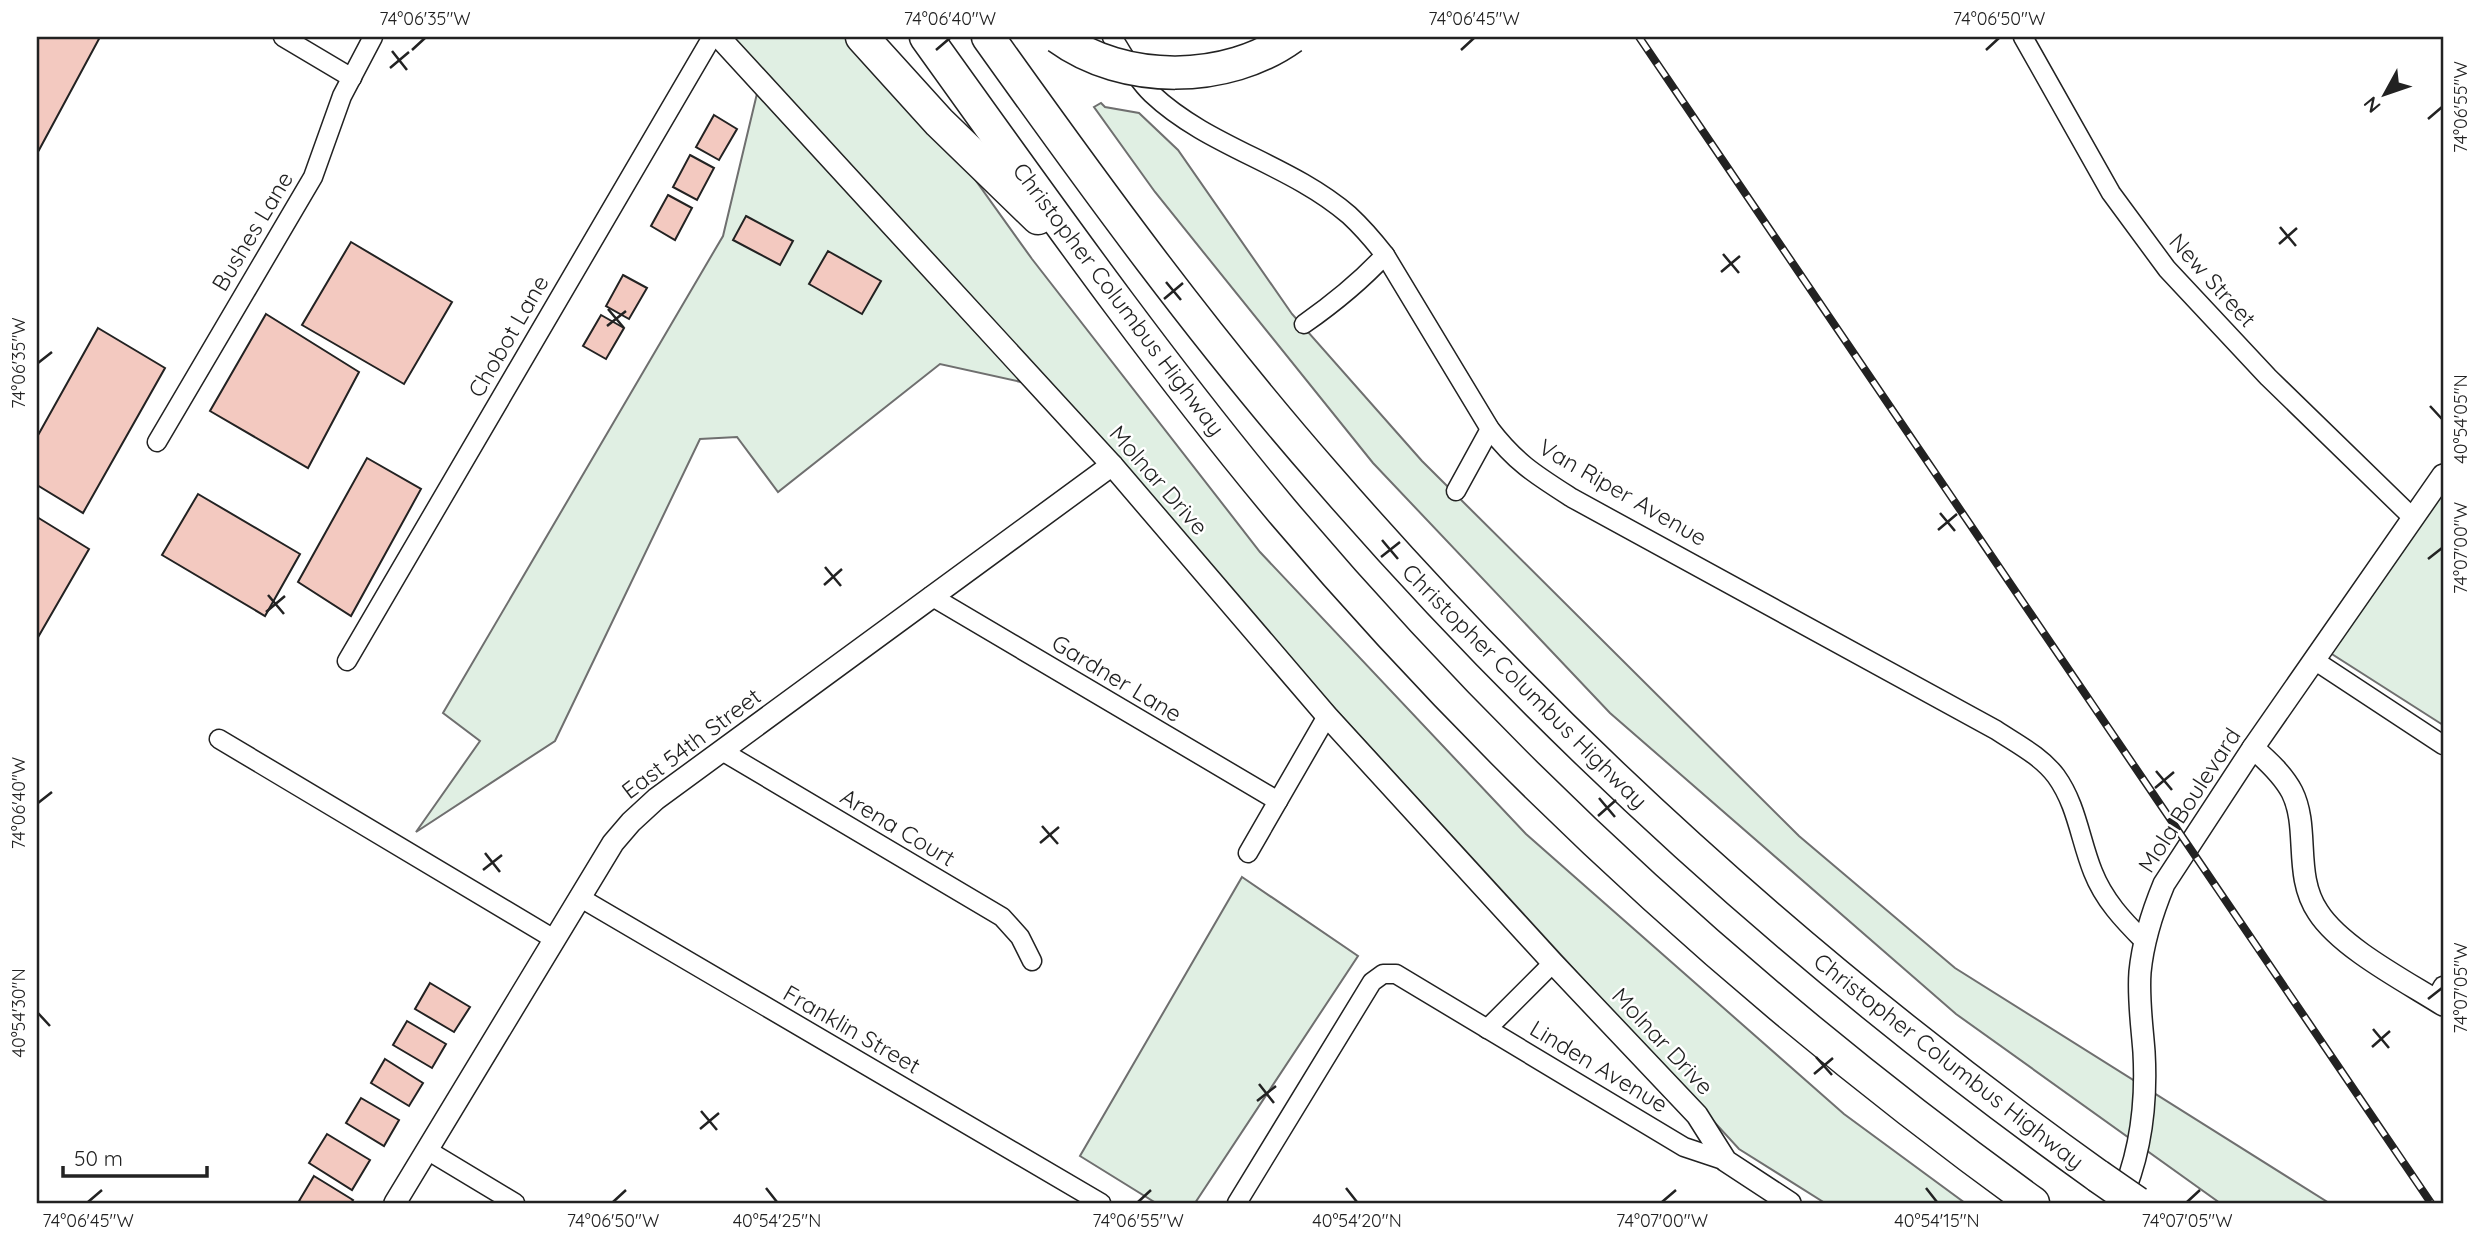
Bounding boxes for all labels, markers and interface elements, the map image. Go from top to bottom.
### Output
text: 74°06'35"W [379,7,471,30]
text: 74°06'40"W [904,7,996,30]
text: 74°06'45"W [1428,7,1520,30]
text: 74°06'50"W [1953,7,2045,30]
north arrow [2350,60,2420,130]
text: 74°06'55"W [2449,61,2472,153]
text: N [2358,92,2386,118]
street label: Christopher Columbus Highway [1007,157,1231,441]
street label: Bushes Lane [205,166,299,296]
street label: New Street [2163,227,2263,333]
street label: Chobot Lane [461,270,555,402]
text: 74°06'35"W [7,317,30,409]
text: 40°54'05"N [2449,374,2472,464]
street label: Molnar Drive [1103,419,1215,541]
street label: Van Riper Avenue [1534,432,1712,552]
text: 74°07'00"W [2449,502,2472,594]
street label: Christopher Columbus Highway [1396,557,1654,815]
street label: Gardner Lane [1047,628,1187,728]
street label: East 54th Street [616,681,766,805]
street label: Mola Boulevard [2131,722,2247,878]
text: 74°06'40"W [7,757,30,849]
street label: Arena Court [836,782,961,873]
text: 74°07'05"W [2449,942,2472,1034]
street label: Christopher Columbus Highway [1808,946,2090,1176]
text: 40°54'30"N [7,968,30,1058]
street label: Franklin Street [778,978,926,1080]
street label: Molnar Drive [1606,981,1720,1101]
street label: Linden Avenue [1525,1013,1673,1119]
scale bar [63,1135,206,1179]
text: 50 m [74,1145,123,1171]
text: 74°06'45"W [42,1209,134,1232]
text: 74°06'50"W [567,1209,659,1232]
text: 40°54'25"N [733,1209,821,1232]
text: 74°06'55"W [1092,1209,1184,1232]
text: 40°54'20"N [1312,1209,1402,1232]
text: 74°07'00"W [1616,1209,1708,1232]
text: 40°54'15"N [1894,1209,1980,1232]
text: 74°07'05"W [2141,1209,2233,1232]

